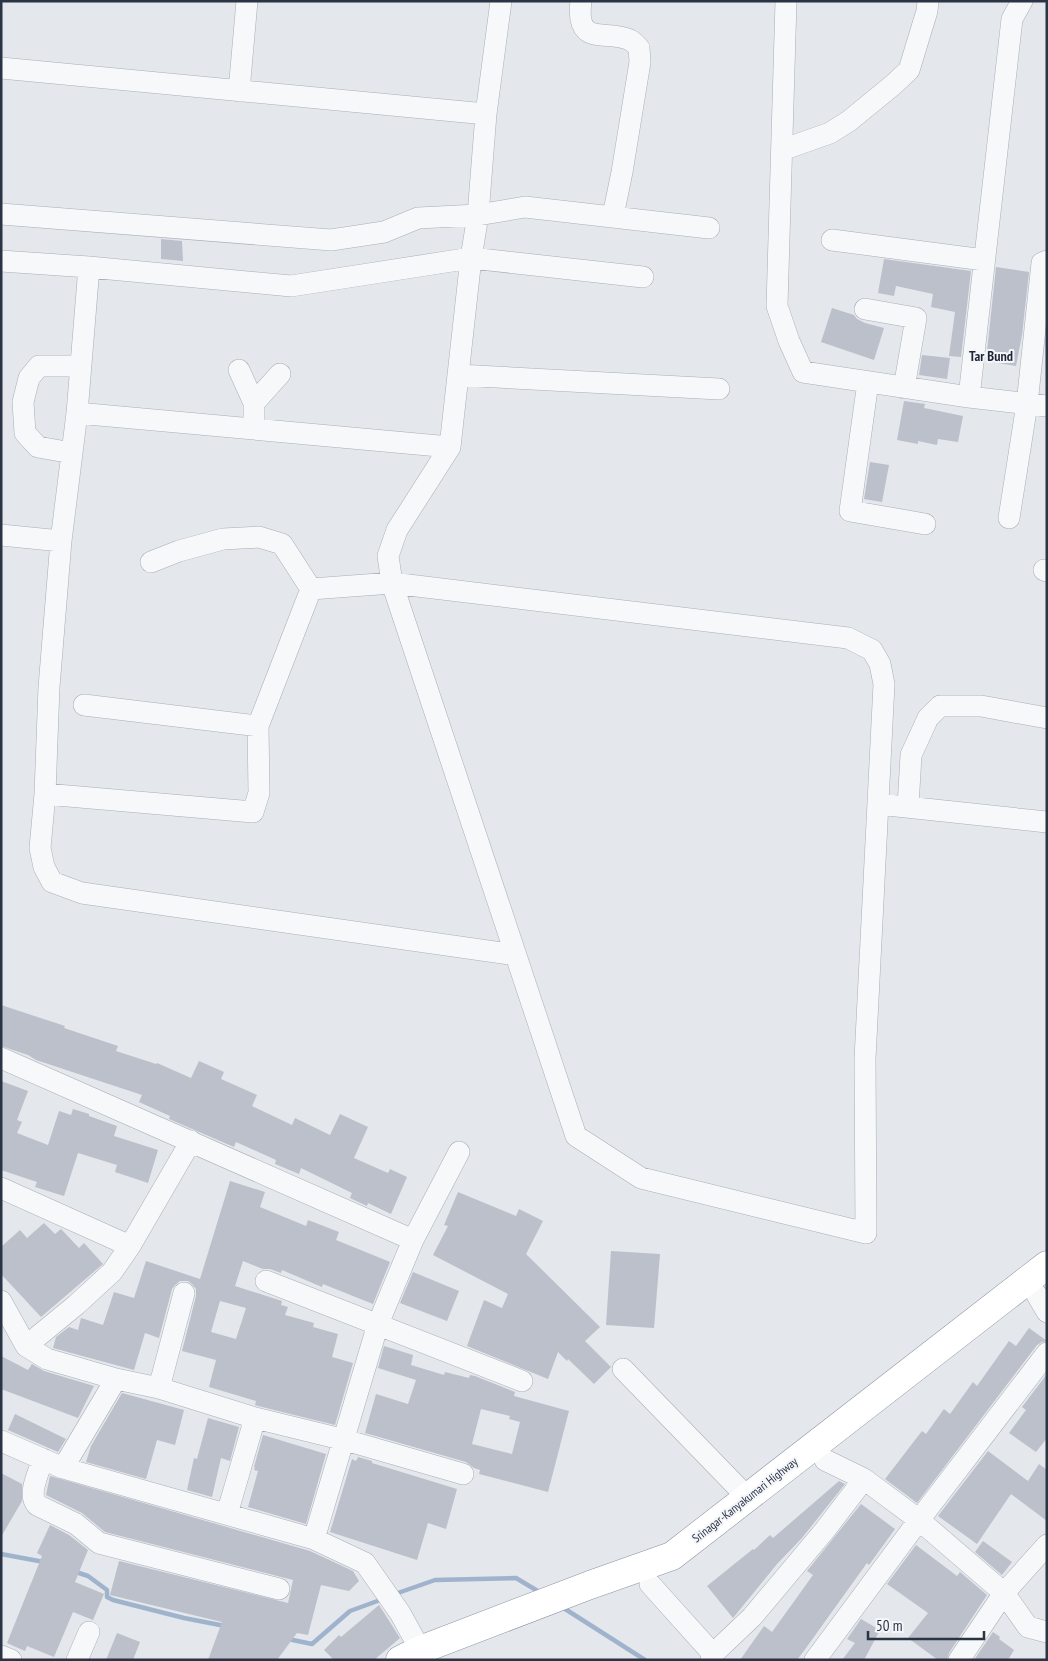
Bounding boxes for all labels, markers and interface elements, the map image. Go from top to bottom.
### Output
district label: Tar Bund [969,347,1013,365]
street label: Srinagar-Kanyakumari Highway [689,1453,801,1545]
scale bar [868,1608,984,1640]
text: 50 m [876,1616,902,1635]

